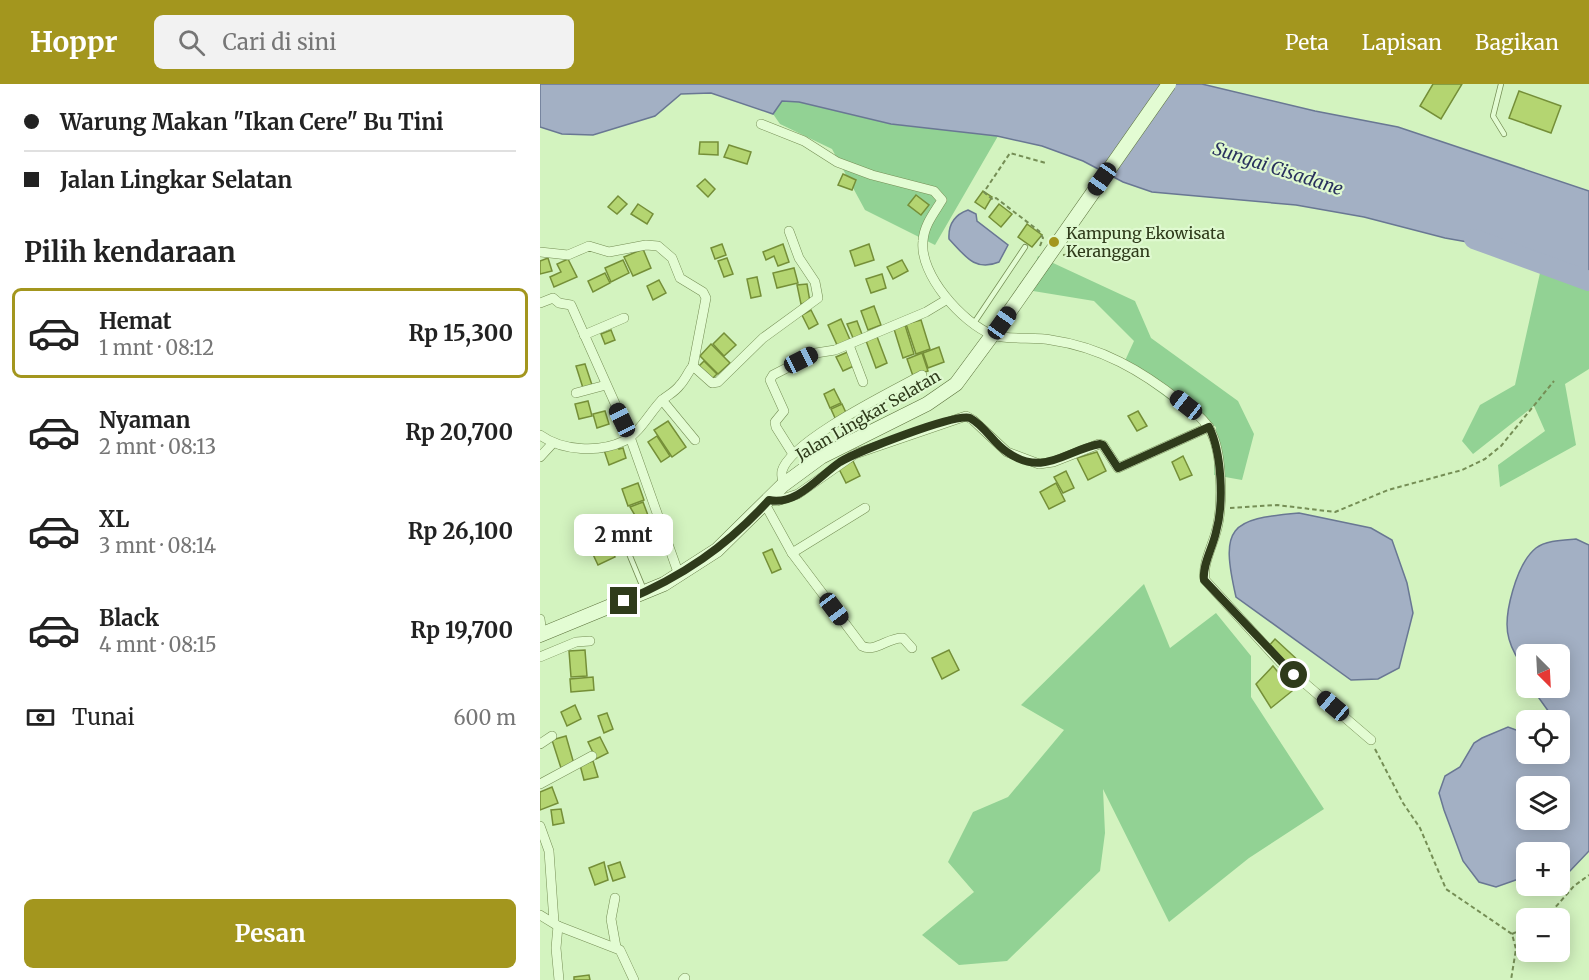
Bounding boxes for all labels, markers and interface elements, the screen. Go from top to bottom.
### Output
search box [154,15,574,69]
text: Hoppr [30,24,118,60]
icon: search [175,26,208,59]
text: Cari di sini [223,28,336,56]
text: Peta [1285,29,1329,56]
text: Lapisan [1362,29,1442,56]
text: Bagikan [1475,29,1559,56]
text: Warung Makan "Ikan Cere" Bu Tini [60,108,444,136]
water label: Sungai Cisadane [1210,137,1346,200]
car [1084,159,1120,199]
text: Jalan Lingkar Selatan [60,166,292,194]
place label: Kampung Ekowisata Keranggan [1066,223,1225,261]
text: Pilih kendaraan [24,235,236,269]
marker: Kampung Ekowisata Keranggan [1047,235,1061,249]
car [984,303,1020,343]
icon: car [27,306,81,360]
text: Hemat [99,307,172,335]
text: Rp 15,300 [408,319,513,347]
text: 1 mnt · 08:12 [99,335,214,360]
car [781,344,821,376]
street label: Jalan Lingkar Selatan [791,365,944,465]
car [1166,387,1206,423]
car [606,400,638,440]
icon: car [27,405,81,459]
text: Nyaman [99,406,190,434]
text: Rp 20,700 [405,418,513,446]
text: 2 mnt · 08:13 [99,434,216,459]
icon: car [27,504,81,558]
text: XL [99,505,129,533]
callout: 2 mnt [574,514,674,556]
text: Rp 26,100 [408,517,513,545]
text: 2 mnt [594,522,653,547]
text: 3 mnt · 08:14 [99,533,216,558]
route end [610,587,637,614]
car [816,589,852,629]
icon: car [27,603,81,657]
text: Black [99,604,159,632]
text: Rp 19,700 [410,616,513,644]
text: 4 mnt · 08:15 [99,632,217,657]
north arrow [1516,644,1570,698]
map controls [1516,644,1570,962]
route start [1280,661,1307,688]
car [1313,688,1353,724]
icon: cash [24,701,57,734]
text: Tunai [72,703,135,731]
text: 600 m [453,705,516,730]
button: locate [1516,710,1570,764]
button: layers [1516,776,1570,830]
button: + [1516,842,1570,896]
button: Pesan [24,899,516,968]
button: − [1516,908,1570,962]

